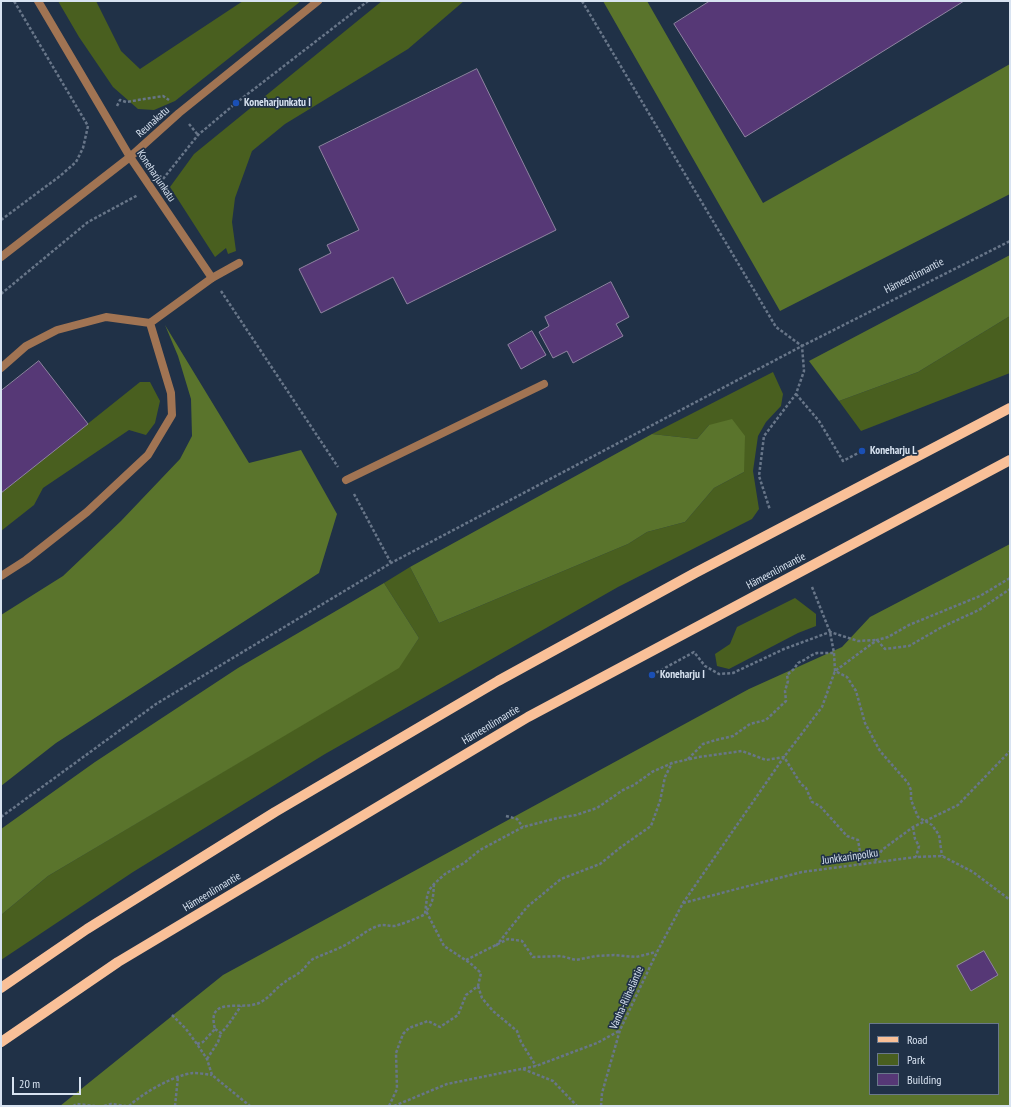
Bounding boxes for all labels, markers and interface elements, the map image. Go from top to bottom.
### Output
place label: Koneharjunkatu I [244,96,311,110]
marker: Koneharjunkatu I [231,98,241,108]
street label: Reunakatu [134,104,172,140]
street label: Koneharjunkatu [134,148,178,204]
street label: Hämeenlinnantie [882,255,946,297]
place label: Koneharju L [870,444,917,458]
marker: Koneharju L [857,446,867,456]
street label: Hämeenlinnantie [744,550,808,592]
place label: Koneharju I [660,668,705,682]
marker: Koneharju I [647,670,657,680]
street label: Hämeenlinnantie [460,703,522,747]
street label: Junkkarinpolku [821,847,879,867]
street label: Hämeenlinnantie [181,870,243,914]
street label: Vanha-Riiheläntie [607,964,647,1032]
legend [869,1023,999,1095]
text: Road [907,1032,927,1047]
text: Park [907,1052,925,1067]
scale bar [14,1069,83,1095]
text: Building [907,1072,942,1087]
text: 20 m [19,1076,40,1091]

